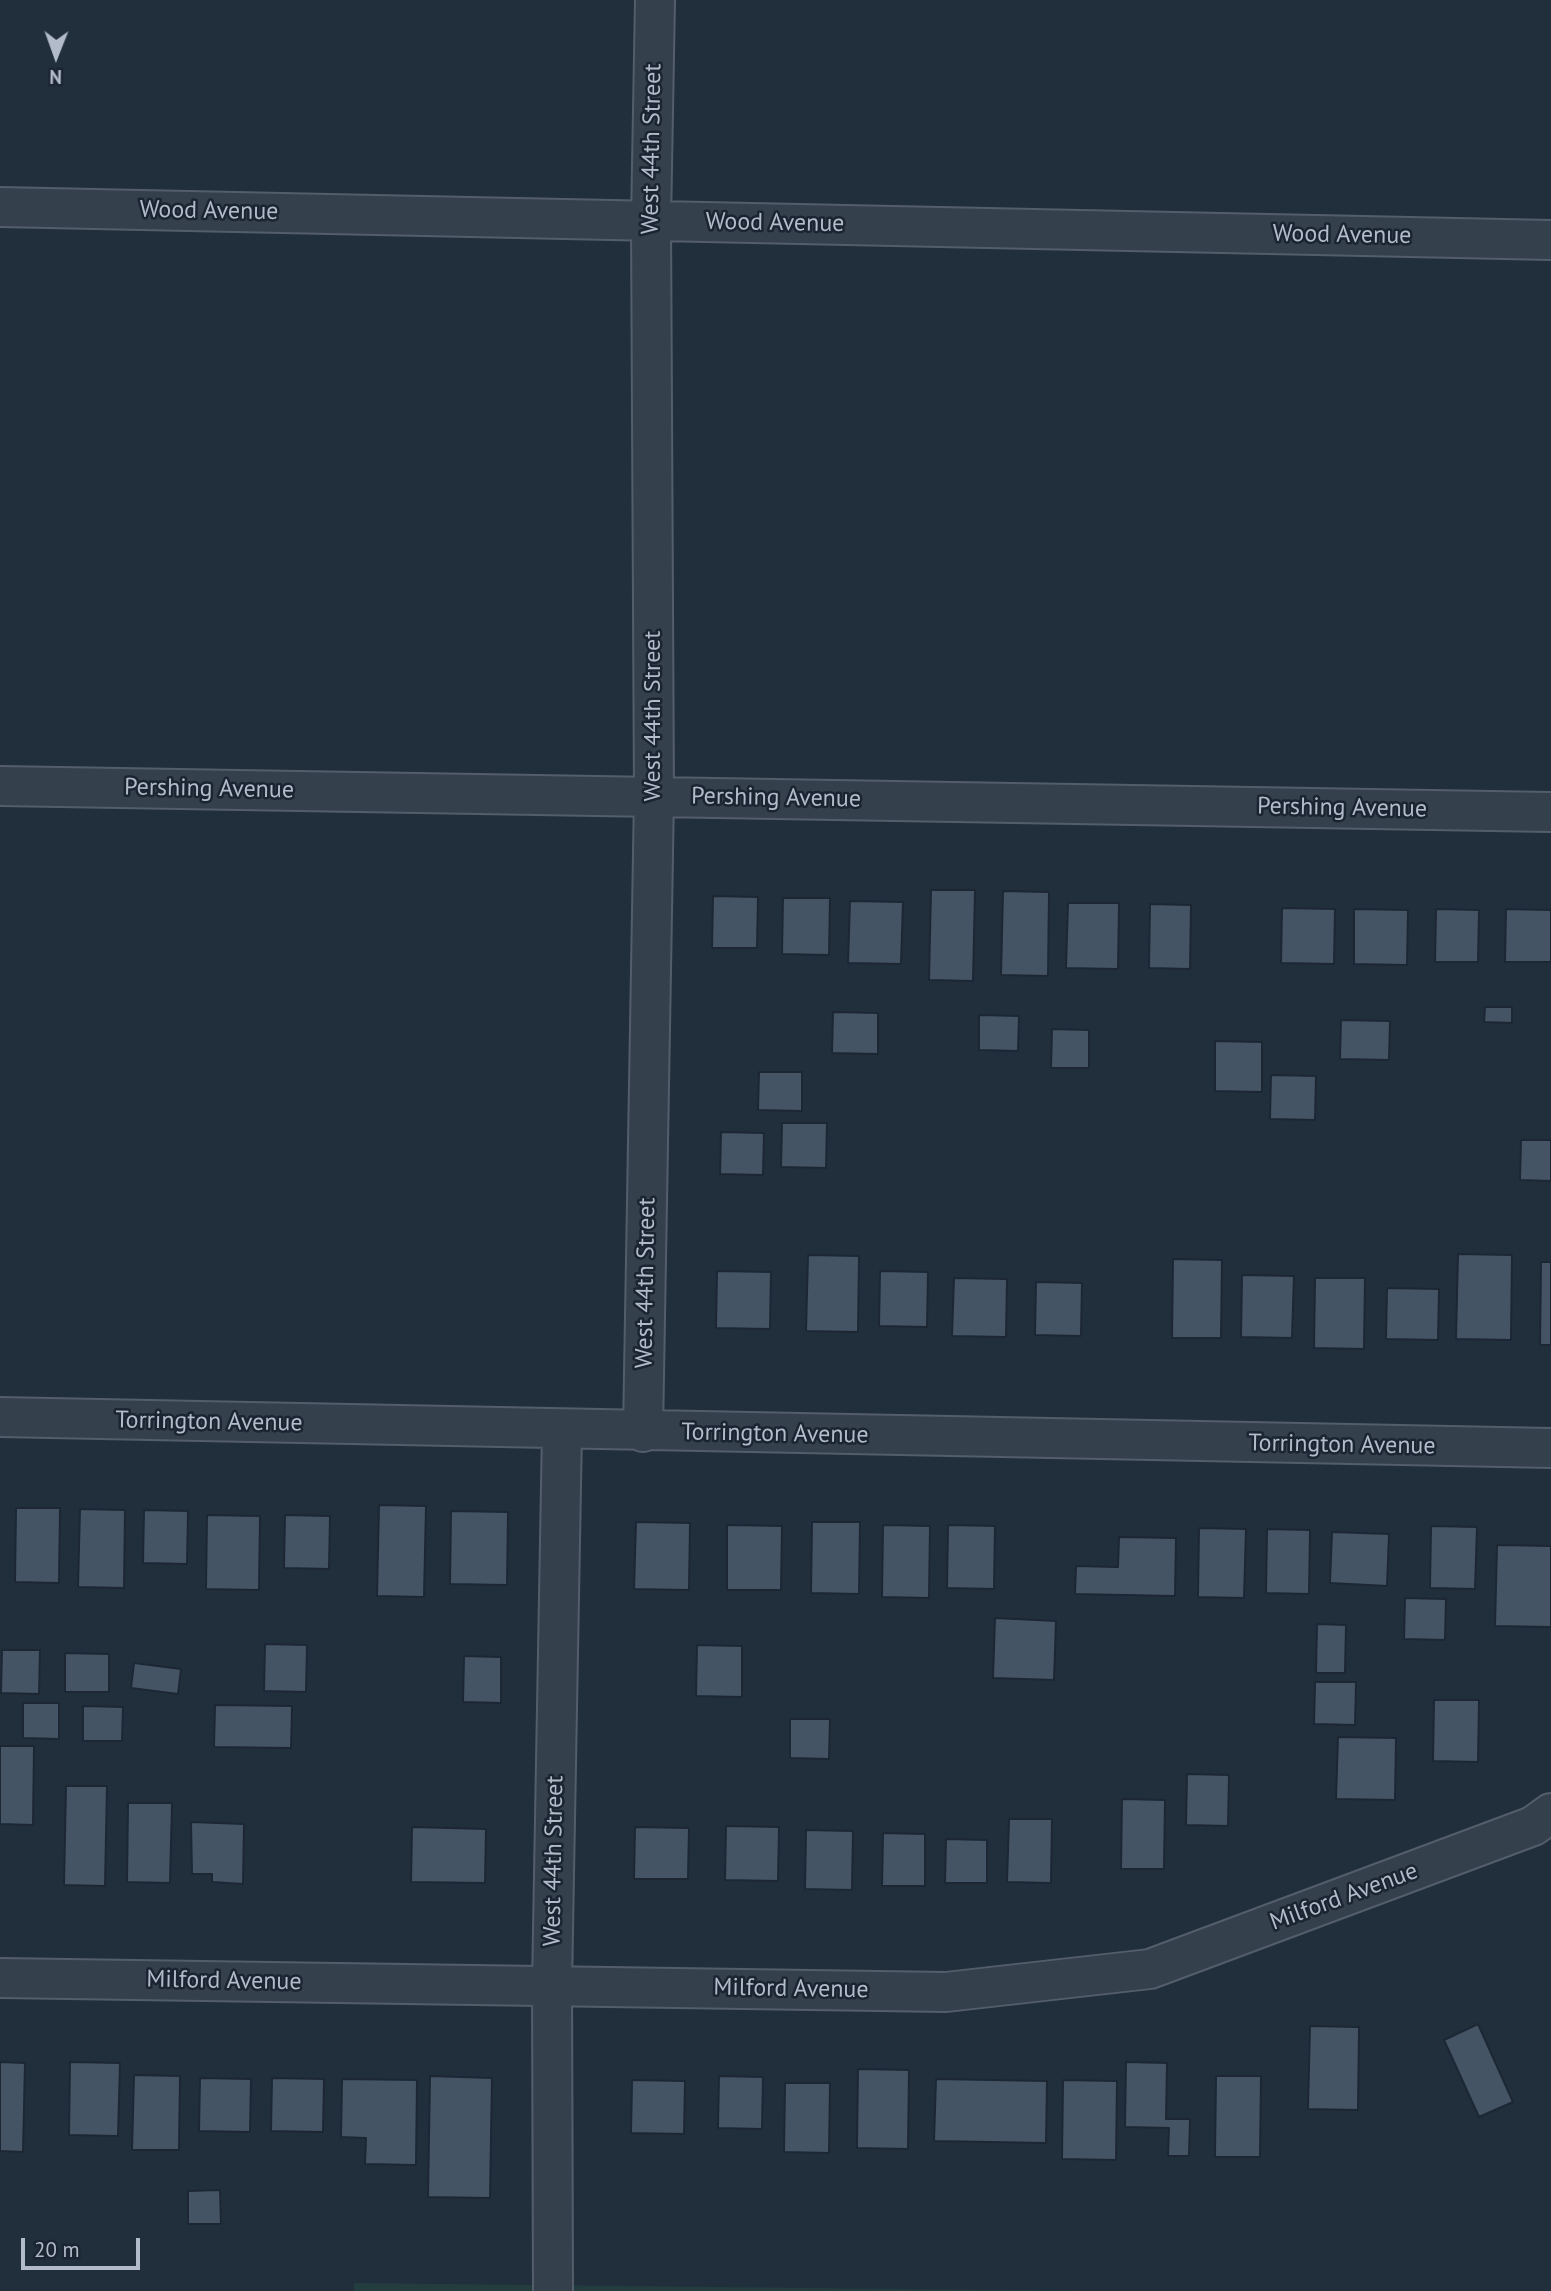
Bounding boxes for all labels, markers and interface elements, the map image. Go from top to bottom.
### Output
north arrow [21,21,91,91]
street label: West 44th Street [636,63,668,235]
text: N [49,65,62,89]
street label: Wood Avenue [139,195,279,227]
street label: Wood Avenue [705,207,845,239]
street label: Wood Avenue [1272,219,1412,251]
street label: West 44th Street [639,631,667,801]
street label: Pershing Avenue [124,773,294,805]
street label: Pershing Avenue [691,782,861,814]
street label: Pershing Avenue [1257,792,1427,824]
street label: West 44th Street [630,1197,662,1369]
street label: Torrington Avenue [115,1406,303,1438]
street label: Torrington Avenue [681,1418,869,1450]
street label: Torrington Avenue [1248,1429,1436,1461]
street label: West 44th Street [538,1775,570,1947]
street label: Milford Avenue [1266,1857,1422,1937]
street label: Milford Avenue [146,1965,302,1997]
street label: Milford Avenue [713,1973,869,2005]
scale bar [24,2224,144,2268]
text: 20 m [34,2236,80,2263]

